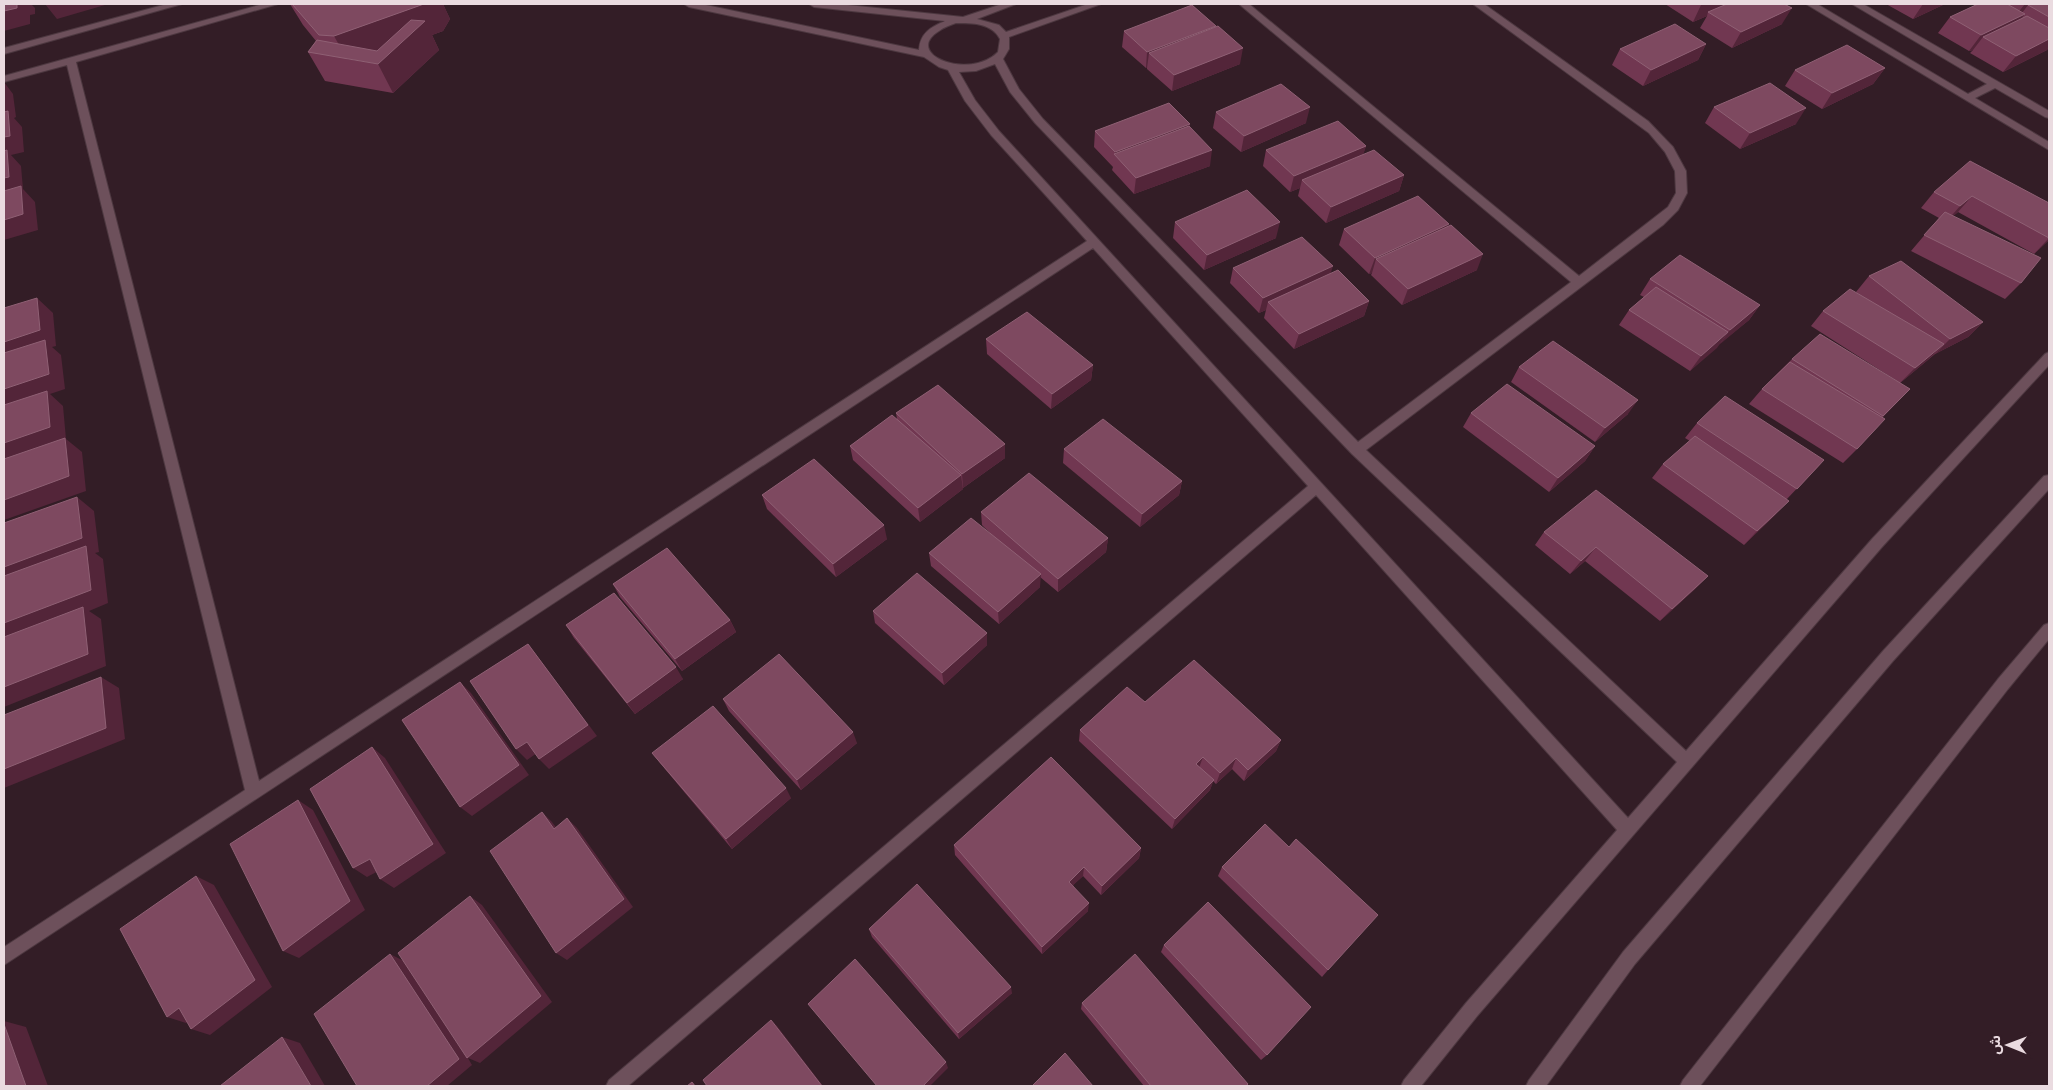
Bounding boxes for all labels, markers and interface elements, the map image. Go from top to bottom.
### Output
north arrow [1983,1020,2033,1070]
text: ش [1986,1035,2004,1055]

